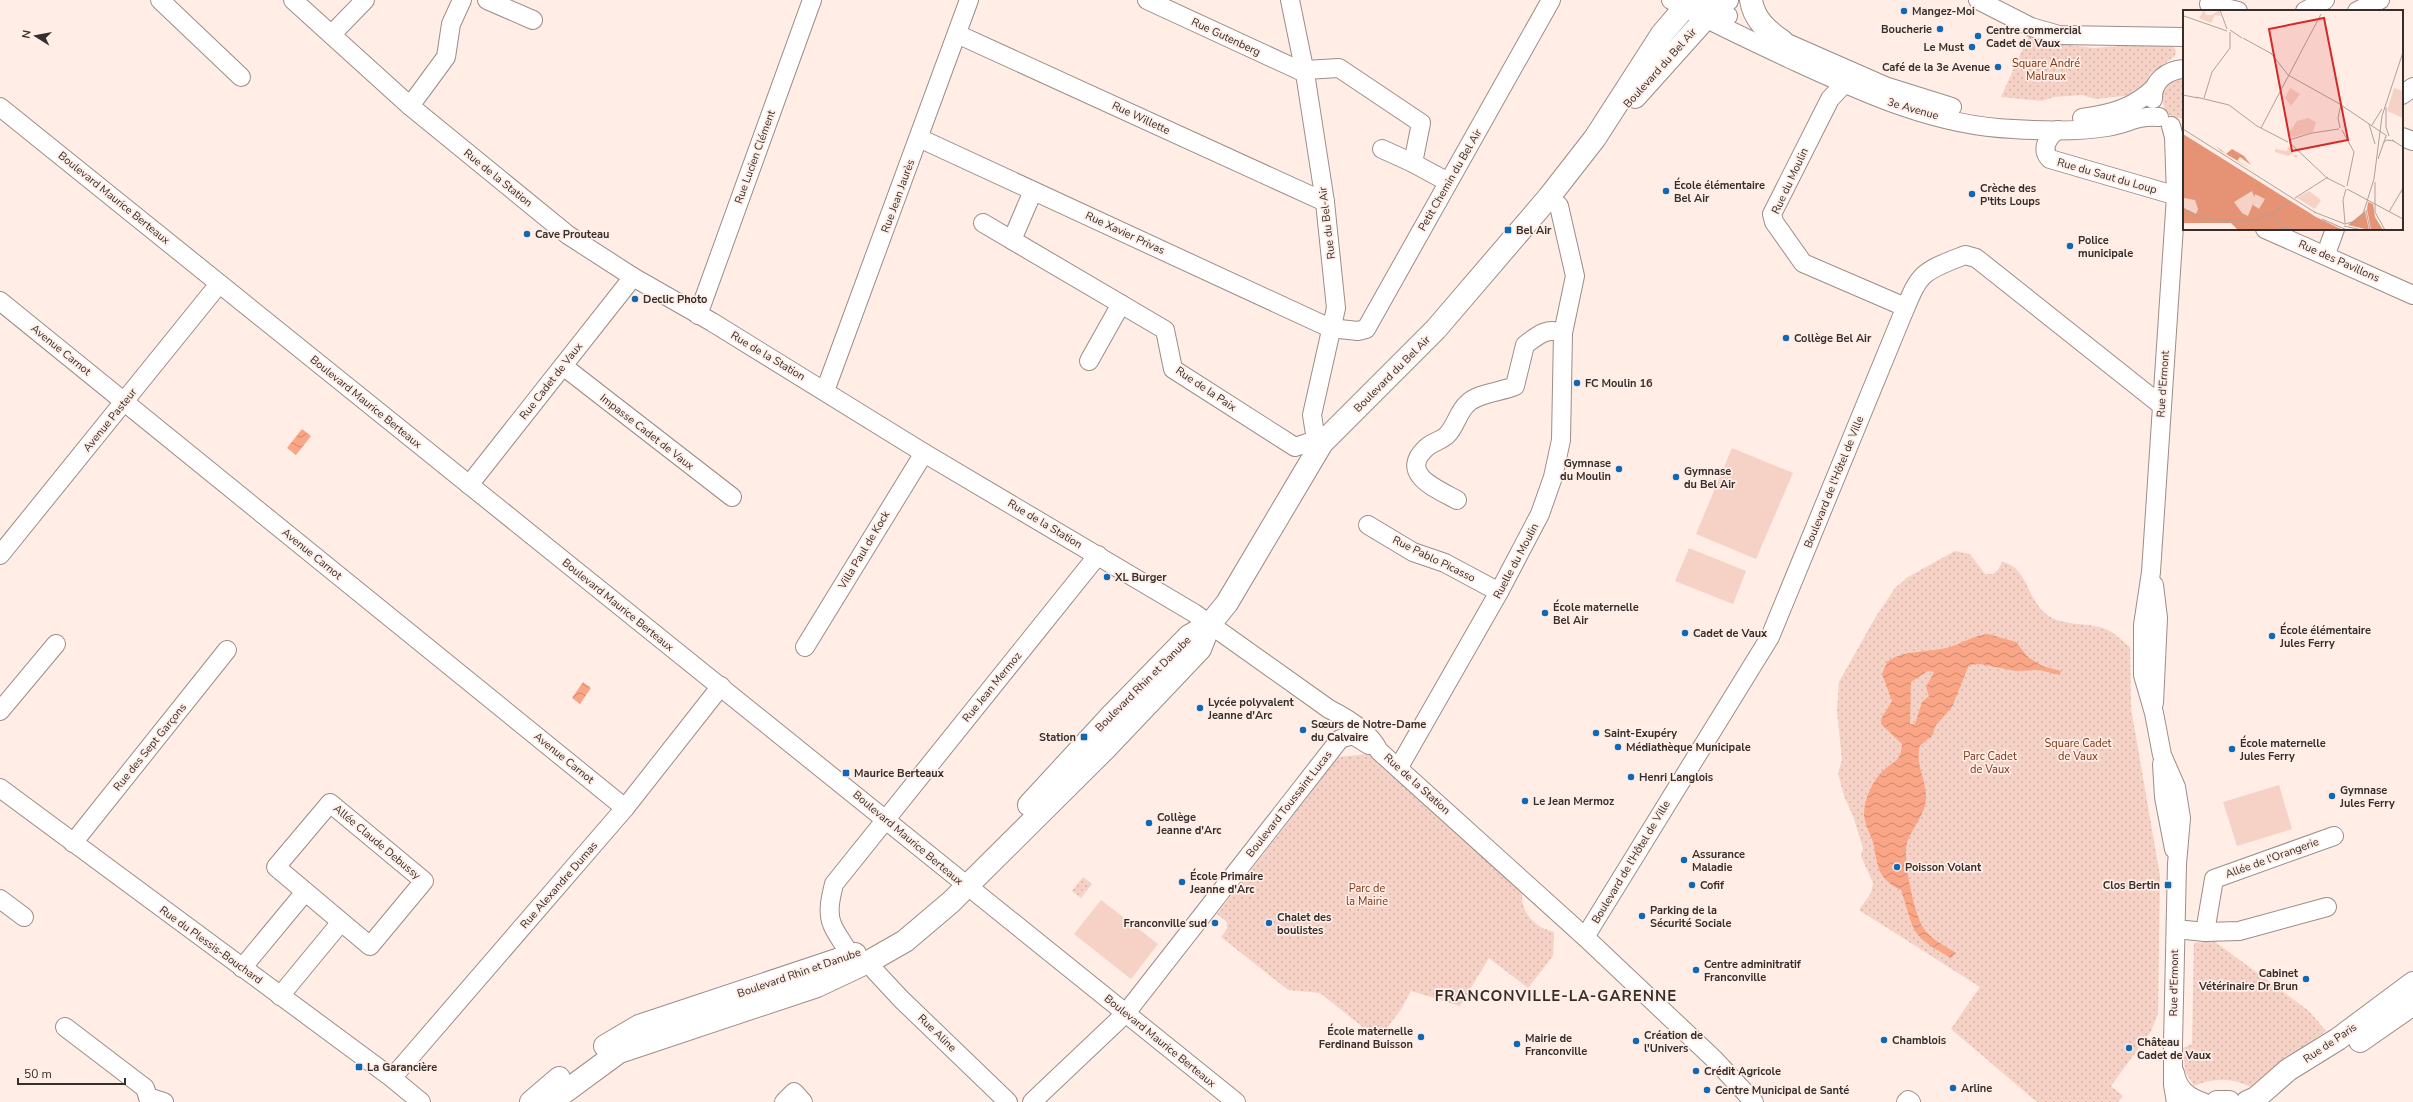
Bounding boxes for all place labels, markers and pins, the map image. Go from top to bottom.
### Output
place label: Mangez-Moi [1912,4,1975,19]
marker: Mangez-Moi [1899,6,1909,16]
place label: Boucherie [1881,22,1932,37]
place label: Centre commercial Cadet de Vaux [1986,23,2082,51]
marker: Boucherie [1935,24,1945,34]
marker: Centre commercial Cadet de Vaux [1973,31,1983,41]
place label: Le Must [1923,40,1965,55]
marker: Le Must [1967,42,1977,52]
place label: Café de la 3e Avenue [1882,60,1990,75]
marker: Café de la 3e Avenue [1993,62,2003,72]
place label: École élémentaire Bel Air [1674,177,1765,206]
place label: Crèche des P'tits Loups [1980,181,2040,209]
marker: École élémentaire Bel Air [1661,186,1671,196]
marker: Crèche des P'tits Loups [1967,189,1977,199]
place label: Bel Air [1516,223,1552,238]
marker: Bel Air [1503,225,1513,235]
place label: Cave Prouteau [535,227,609,242]
marker: Cave Prouteau [522,229,532,239]
place label: Police municipale [2078,233,2133,261]
marker: Police municipale [2065,241,2075,251]
place label: Declic Photo [643,292,707,307]
marker: Declic Photo [630,294,640,304]
place label: Collège Bel Air [1794,331,1872,346]
marker: Collège Bel Air [1781,333,1791,343]
place label: FC Moulin 16 [1585,376,1653,391]
marker: FC Moulin 16 [1572,378,1582,388]
place label: Gymnase du Moulin [1560,456,1611,484]
marker: Gymnase du Moulin [1614,464,1624,474]
place label: Gymnase du Bel Air [1684,464,1736,492]
marker: Gymnase du Bel Air [1671,472,1681,482]
place label: XL Burger [1114,570,1167,585]
marker: XL Burger [1102,572,1112,582]
place label: École maternelle Bel Air [1553,599,1639,628]
marker: École maternelle Bel Air [1540,608,1550,618]
place label: École élémentaire Jules Ferry [2279,622,2371,651]
place label: Cadet de Vaux [1693,626,1768,641]
marker: Cadet de Vaux [1680,628,1690,638]
marker: École élémentaire Jules Ferry [2267,631,2277,641]
place label: Lycée polyvalent Jeanne d'Arc [1207,695,1294,723]
marker: Lycée polyvalent Jeanne d'Arc [1195,703,1205,713]
place label: Sœurs de Notre-Dame du Calvaire [1311,717,1426,745]
marker: Sœurs de Notre-Dame du Calvaire [1298,725,1308,735]
place label: Saint-Exupéry [1604,726,1677,741]
marker: Saint-Exupéry [1591,728,1601,738]
place label: Station [1039,730,1076,745]
marker: Station [1079,732,1089,742]
place label: École maternelle Jules Ferry [2239,735,2326,764]
place label: Médiathèque Municipale [1626,740,1751,755]
marker: Médiathèque Municipale [1613,742,1623,752]
marker: École maternelle Jules Ferry [2227,744,2237,754]
place label: Maurice Berteaux [854,766,945,781]
marker: Maurice Berteaux [841,768,851,778]
place label: Henri Langlois [1639,770,1713,785]
marker: Henri Langlois [1626,772,1636,782]
place label: Gymnase Jules Ferry [2339,783,2395,811]
marker: Gymnase Jules Ferry [2327,791,2337,801]
place label: Le Jean Mermoz [1533,794,1614,809]
marker: Le Jean Mermoz [1520,796,1530,806]
place label: Collège Jeanne d'Arc [1156,810,1222,838]
marker: Collège Jeanne d'Arc [1144,818,1154,828]
place label: Assurance Maladie [1692,847,1745,875]
marker: Assurance Maladie [1679,855,1689,865]
place label: Poisson Volant [1905,860,1982,875]
marker: Poisson Volant [1892,862,1902,872]
place label: École Primaire Jeanne d'Arc [1189,868,1263,897]
marker: École Primaire Jeanne d'Arc [1177,877,1187,887]
place label: Cofif [1700,878,1725,893]
place label: Clos Bertin [2103,878,2160,893]
marker: Cofif [1687,880,1697,890]
marker: Clos Bertin [2163,880,2173,890]
place label: Parking de la Sécurité Sociale [1650,903,1731,931]
place label: Chalet des boulistes [1277,910,1331,938]
marker: Parking de la Sécurité Sociale [1637,911,1647,921]
place label: Franconville sud [1124,916,1207,931]
marker: Franconville sud [1210,918,1220,928]
marker: Chalet des boulistes [1264,918,1274,928]
place label: Centre adminitratif Franconville [1704,957,1802,985]
marker: Centre adminitratif Franconville [1691,965,1701,975]
place label: Cabinet Vétérinaire Dr Brun [2198,966,2299,994]
marker: Cabinet Vétérinaire Dr Brun [2301,974,2311,984]
place label: École maternelle Ferdinand Buisson [1319,1023,1413,1052]
place label: Création de l'Univers [1644,1028,1703,1056]
place label: Mairie de Franconville [1525,1031,1587,1059]
marker: École maternelle Ferdinand Buisson [1416,1032,1426,1042]
place label: Chamblois [1892,1033,1946,1048]
marker: Chamblois [1879,1035,1889,1045]
place label: Château Cadet de Vaux [2137,1035,2212,1063]
marker: Création de l'Univers [1631,1036,1641,1046]
marker: Mairie de Franconville [1512,1039,1522,1049]
marker: Château Cadet de Vaux [2124,1043,2134,1053]
place label: La Garancière [367,1060,437,1075]
marker: La Garancière [354,1062,364,1072]
place label: Crédit Agricole [1704,1064,1781,1079]
marker: Crédit Agricole [1691,1066,1701,1076]
place label: Arline [1961,1081,1992,1096]
place label: Centre Municipal de Santé [1715,1083,1849,1098]
marker: Arline [1948,1083,1958,1093]
marker: Centre Municipal de Santé [1702,1085,1712,1095]

